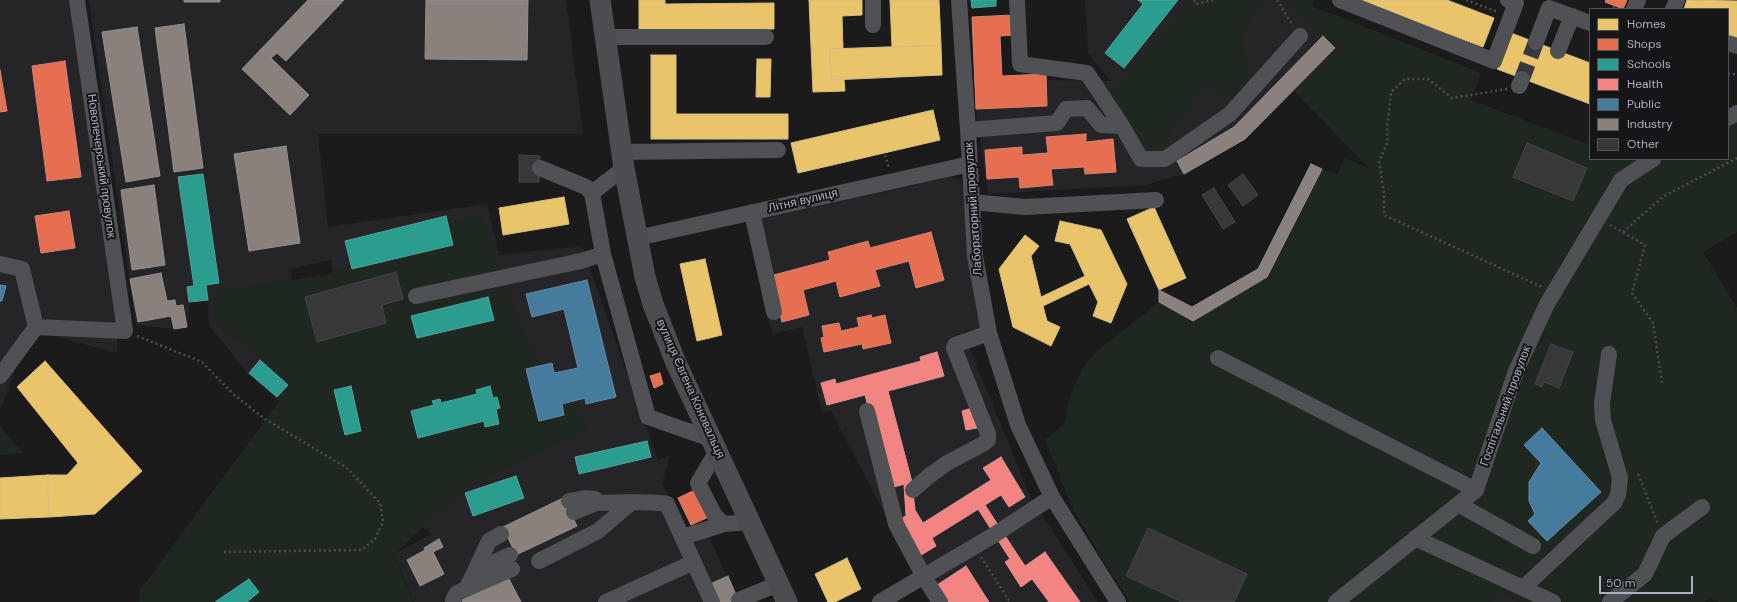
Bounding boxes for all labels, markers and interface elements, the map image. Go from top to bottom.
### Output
legend [1589,8,1729,160]
text: Homes [1627,16,1666,32]
text: Shops [1627,36,1662,52]
text: Schools [1627,56,1671,72]
text: Health [1627,76,1663,92]
street label: Новопечерський провулок [84,93,118,239]
text: Public [1627,96,1661,112]
text: Industry [1627,116,1673,132]
text: Other [1627,136,1659,152]
street label: Лабораторний провулок [962,142,986,276]
street label: Літня вулиця [767,186,839,216]
street label: вулиця Євгена Коновальця [653,317,727,461]
street label: Госпітальний провулок [1478,344,1534,468]
scale bar [1601,568,1695,594]
text: 50 m [1606,575,1635,591]

